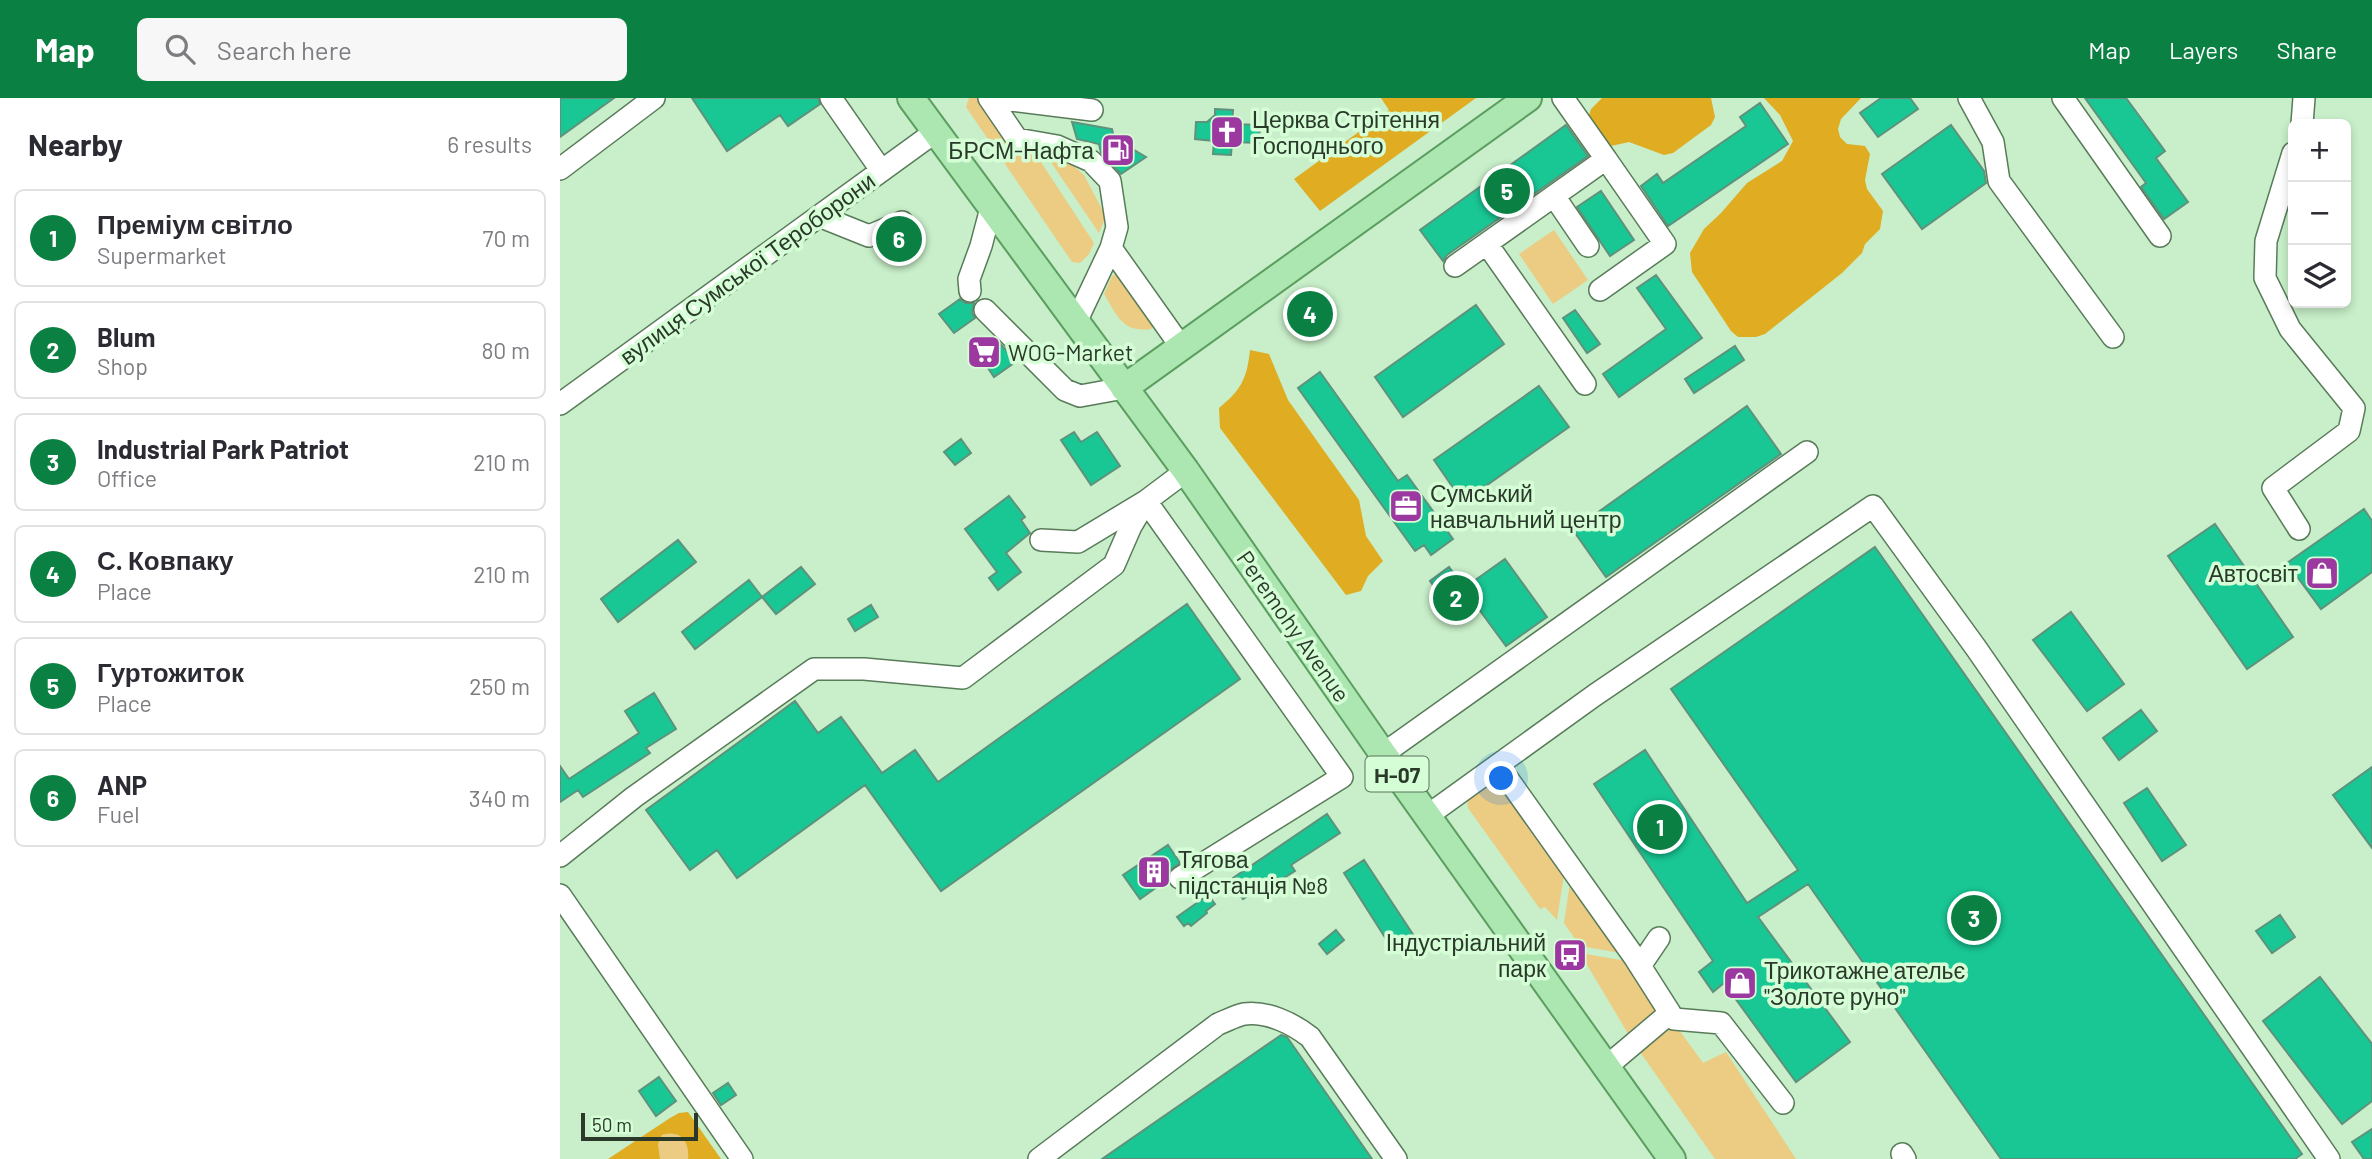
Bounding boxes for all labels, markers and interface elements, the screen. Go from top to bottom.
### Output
search box [137,18,627,81]
text: Map [35,29,95,69]
icon: search [161,30,199,68]
text: Search here [217,34,352,65]
text: Map [2088,35,2131,64]
text: Layers [2169,35,2238,64]
text: Share [2276,35,2337,64]
place label: Церква Стрітення Господнього [1252,105,1440,159]
church icon: Церква Стрітення Господнього [1208,113,1246,151]
map controls [2288,119,2351,308]
button: + [2288,119,2351,182]
text: Nearby [28,126,123,162]
text: 6 results [447,130,532,158]
fuel station icon: БРСМ-Нафта [1099,131,1137,169]
place label: БРСМ-Нафта [948,136,1094,164]
pin: 5 [1484,165,1530,217]
street label: вулиця Сумської Тероборони [614,166,880,370]
button: − [2288,182,2351,245]
text: Преміум світло [97,208,293,239]
pin: 6 [876,213,922,265]
text: 1 [49,224,57,252]
text: 70 m [483,224,530,252]
text: Supermarket [97,241,227,269]
button: layers [2288,245,2351,308]
pin: 4 [1287,288,1333,340]
text: Blum [97,321,155,352]
supermarket icon: WOG-Market [965,333,1003,371]
text: 2 [47,336,59,364]
text: 80 m [481,336,530,364]
place label: WOG-Market [1008,338,1133,366]
text: Shop [97,352,148,380]
text: Industrial Park Patriot [97,433,349,464]
text: 3 [47,448,59,476]
text: 210 m [473,448,530,476]
text: Office [97,464,157,492]
place label: Сумський навчальний центр [1430,479,1622,533]
office icon: Сумський навчальний центр [1387,487,1425,525]
text: С. Ковпаку [97,544,233,575]
street label: Peremohy Avenue [1232,545,1356,707]
shop icon: Автосвіт [2303,554,2341,592]
place label: Автосвіт [2209,559,2298,587]
text: 4 [46,560,60,588]
text: 210 m [473,560,530,588]
pin: 2 [1433,572,1479,624]
text: Place [97,577,152,605]
text: Гуртожиток [97,656,244,687]
text: 5 [47,672,59,700]
text: 250 m [469,672,530,700]
text: Place [97,689,152,717]
road number: Н-07 [1366,756,1428,792]
your location [1484,761,1518,795]
text: ANP [97,769,147,800]
text: 6 [47,784,59,812]
text: 340 m [469,784,530,812]
text: Fuel [97,800,140,828]
pin: 1 [1637,801,1683,853]
place label: Тягова підстанція №8 [1178,845,1328,899]
building icon: Тягова підстанція №8 [1135,853,1173,891]
pin: 3 [1951,892,1997,944]
place label: Індустріальний парк [1386,928,1547,982]
bus stop icon: Індустріальний парк [1551,936,1589,974]
place label: Трикотажне ательє "Золоте руно" [1764,956,1966,1010]
shop icon: Трикотажне ательє "Золоте руно" [1721,964,1759,1002]
scale bar [581,1110,698,1142]
text: 50 m [592,1113,632,1136]

